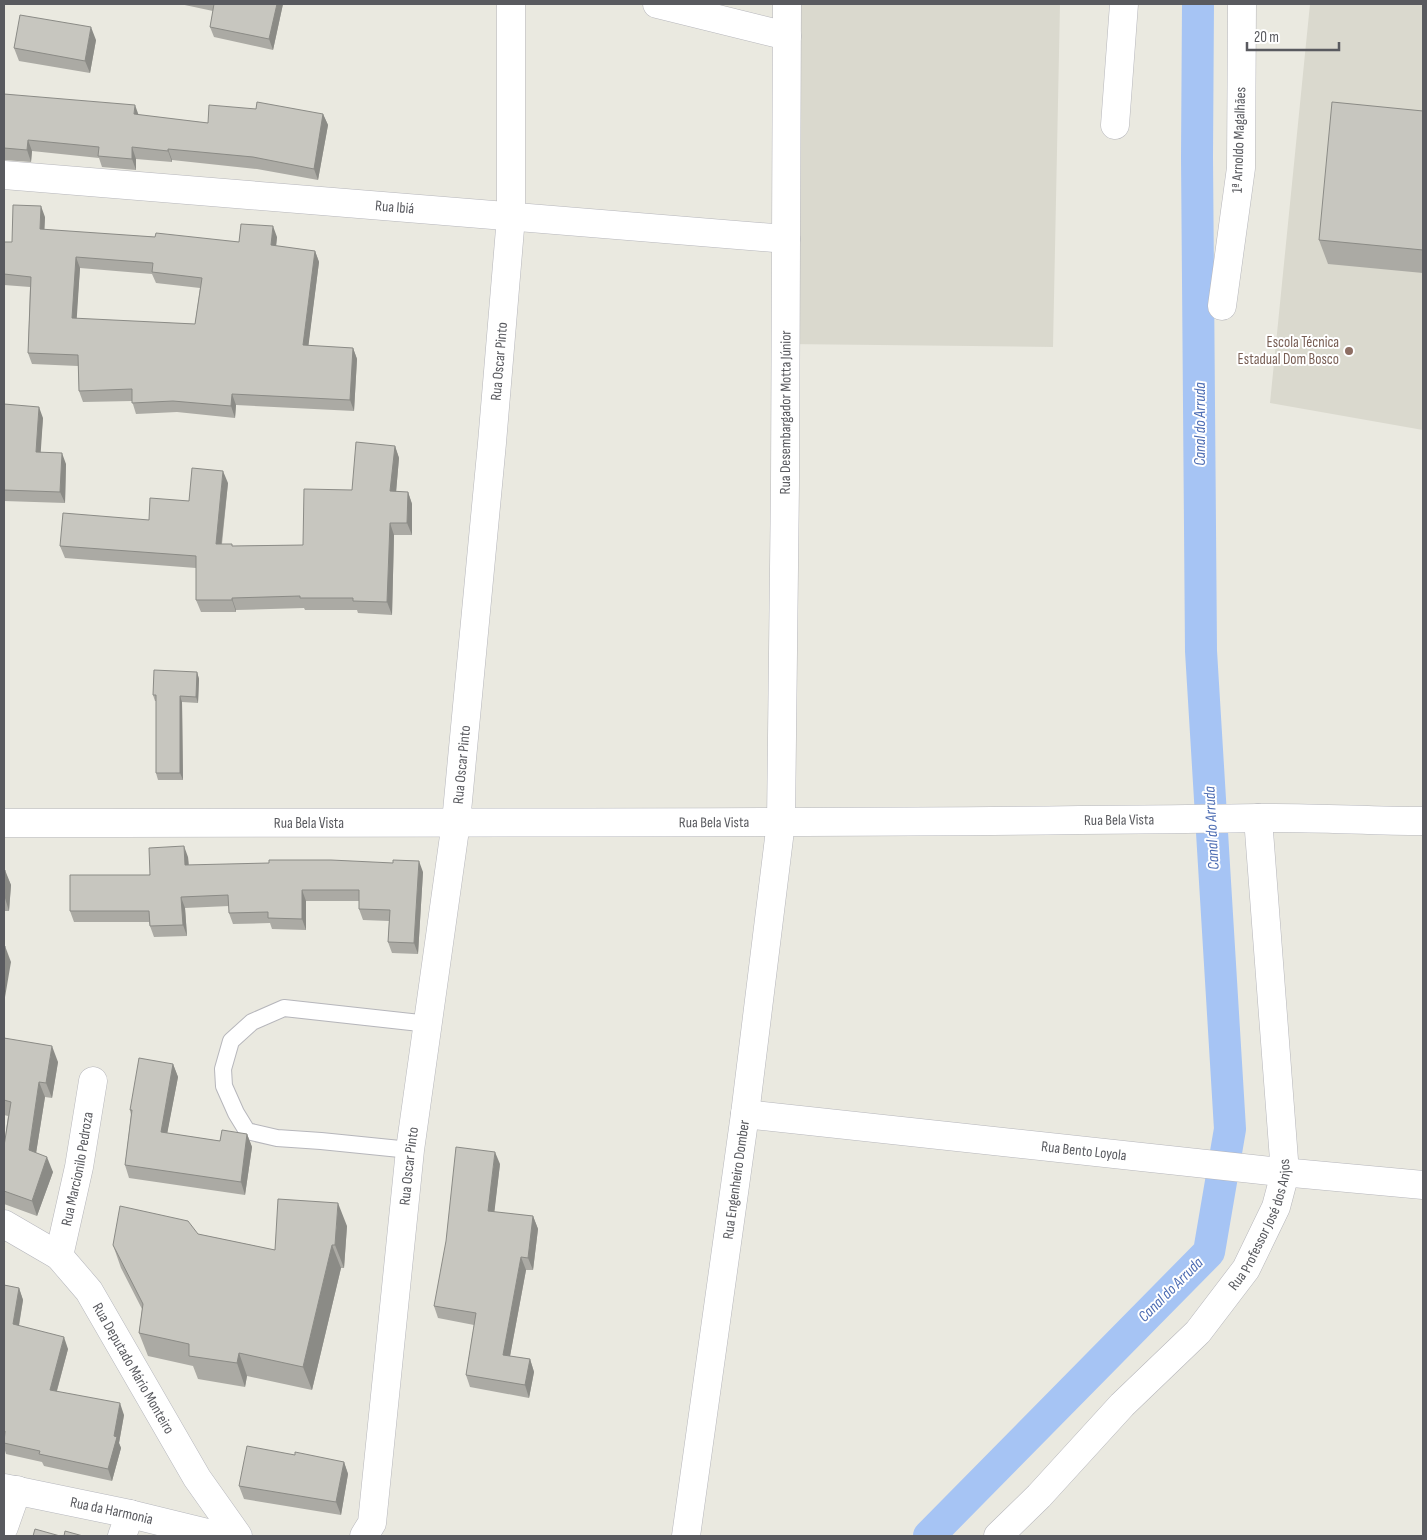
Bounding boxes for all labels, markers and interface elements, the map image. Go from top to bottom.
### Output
scale bar [1247,20,1340,52]
text: 20 m [1254,28,1279,47]
street label: 1ª Arnoldo Magalhães [1228,87,1250,193]
street label: Rua Ibiá [374,196,415,218]
street label: Rua Oscar Pinto [486,321,512,401]
street label: Rua Desembargador Motta Júnior [775,330,795,494]
place label: Escola Técnica Estadual Dom Bosco [1238,333,1339,369]
marker: Escola Técnica Estadual Dom Bosco [1343,345,1355,357]
water label: Canal do Arruda [1191,382,1210,466]
street label: Rua Oscar Pinto [448,725,475,805]
water label: Canal do Arruda [1200,785,1224,870]
street label: Rua Bela Vista [1084,810,1155,830]
street label: Rua Bela Vista [274,813,344,832]
street label: Rua Bela Vista [679,813,749,832]
street label: Rua Marcionilo Pedroza [57,1110,97,1228]
street label: Rua Engenheiro Domber [718,1118,754,1240]
street label: Rua Oscar Pinto [395,1126,423,1206]
street label: Rua Bento Loyola [1040,1137,1128,1165]
street label: Rua Professor José dos Anjos [1224,1158,1295,1294]
water label: Canal do Arruda [1135,1253,1208,1326]
street label: Rua Deputado Mário Monteiro [88,1299,179,1437]
street label: Rua da Harmonia [68,1492,155,1529]

